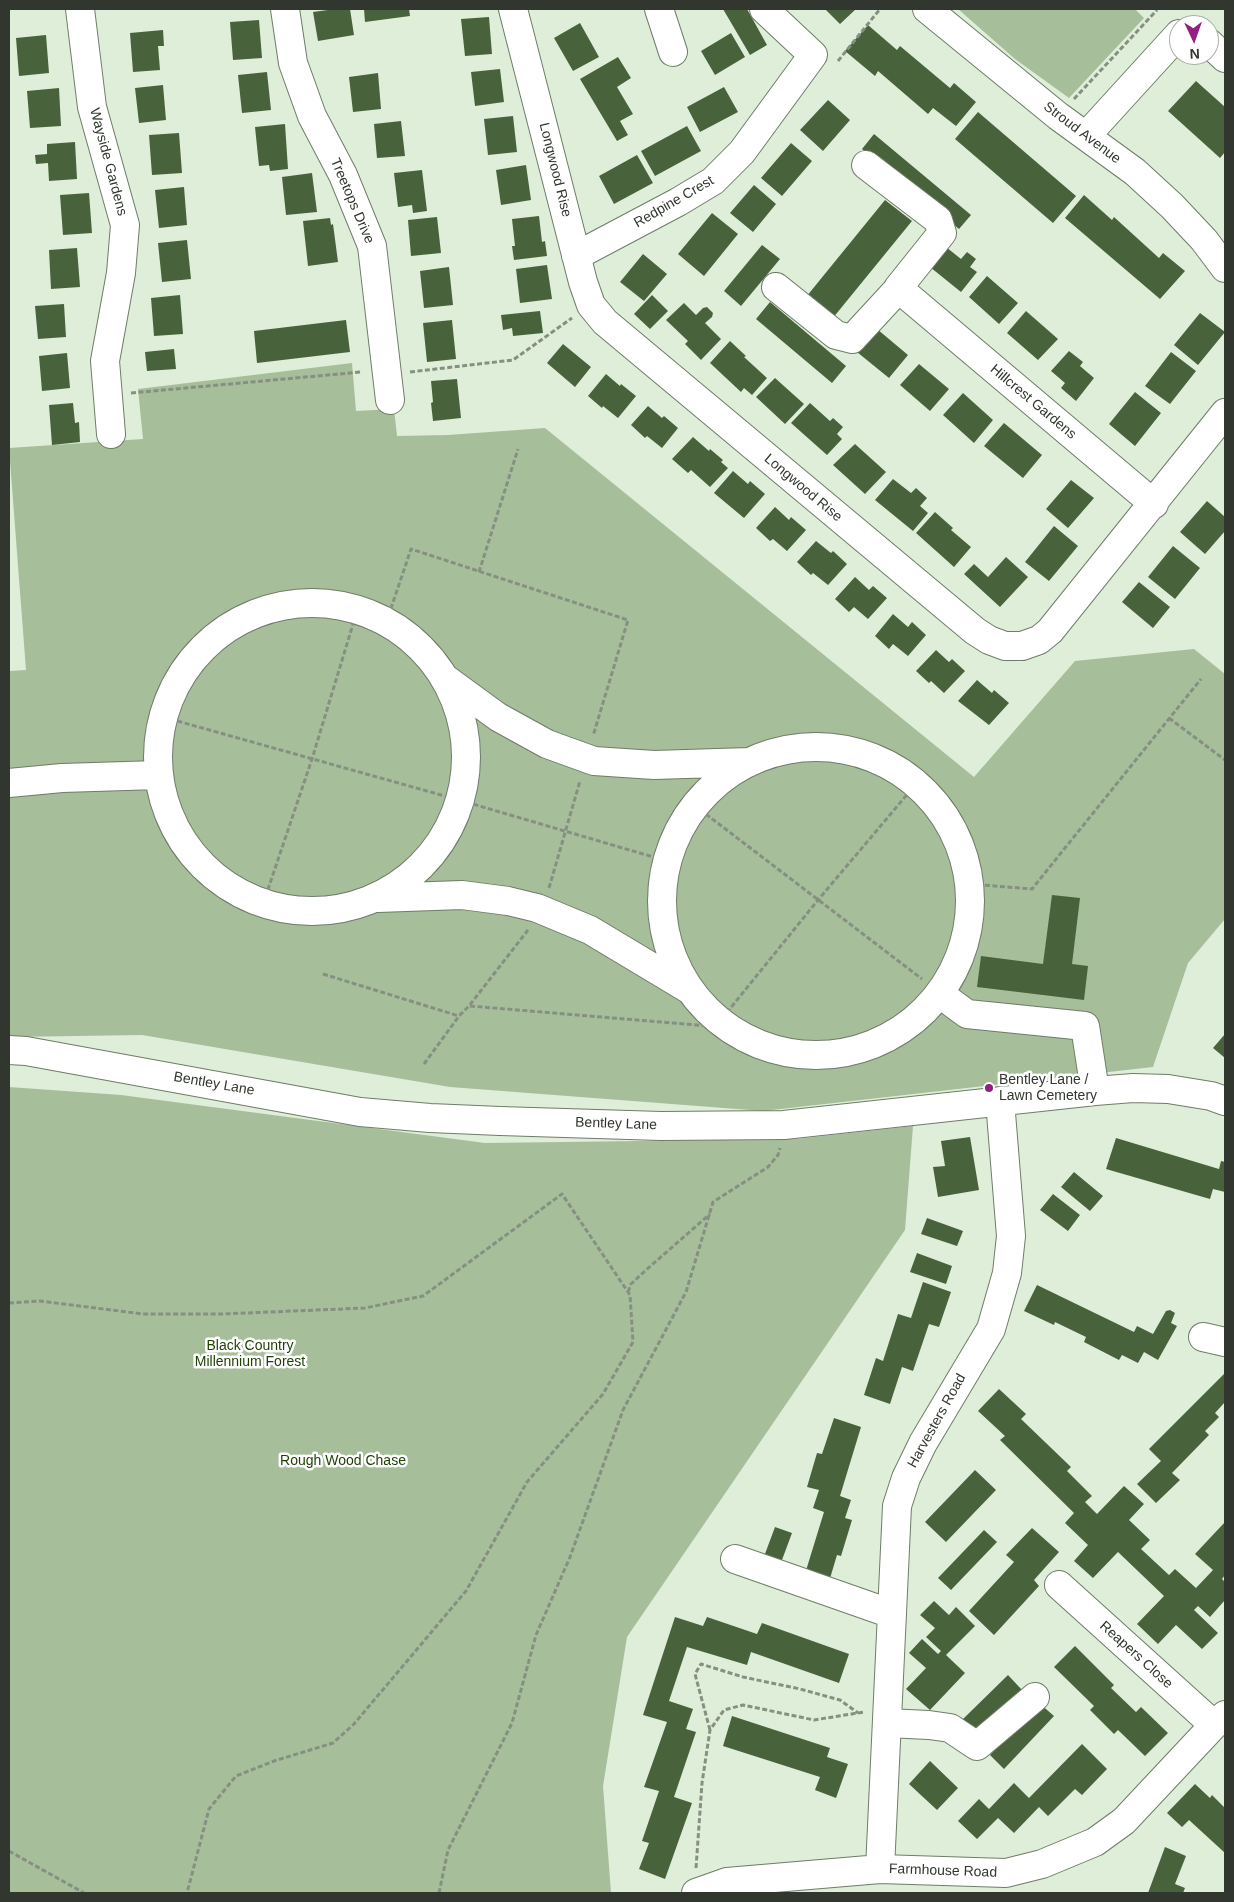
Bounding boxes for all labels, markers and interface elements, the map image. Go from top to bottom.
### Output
north arrow [1169,15,1219,65]
text: N [1189,46,1200,62]
street label: Stroud Avenue [1040,98,1124,168]
street label: Wayside Gardens [86,106,130,218]
street label: Longwood Rise [535,121,575,219]
street label: Treetops Drive [326,156,378,246]
street label: Redpine Crest [631,172,717,232]
street label: Hillcrest Gardens [986,361,1080,443]
street label: Longwood Rise [761,451,845,525]
street label: Bentley Lane [172,1069,256,1099]
place label: Bentley Lane / Lawn Cemetery [999,1072,1097,1104]
marker: Bentley Lane / Lawn Cemetery [983,1082,995,1094]
street label: Bentley Lane [575,1114,657,1134]
park label: Black Country Millennium Forest [195,1338,305,1370]
street label: Harvesters Road [904,1371,970,1471]
park label: Rough Wood Chase [280,1453,406,1469]
street label: Reapers Close [1096,1618,1176,1692]
street label: Farmhouse Road [889,1861,997,1881]

